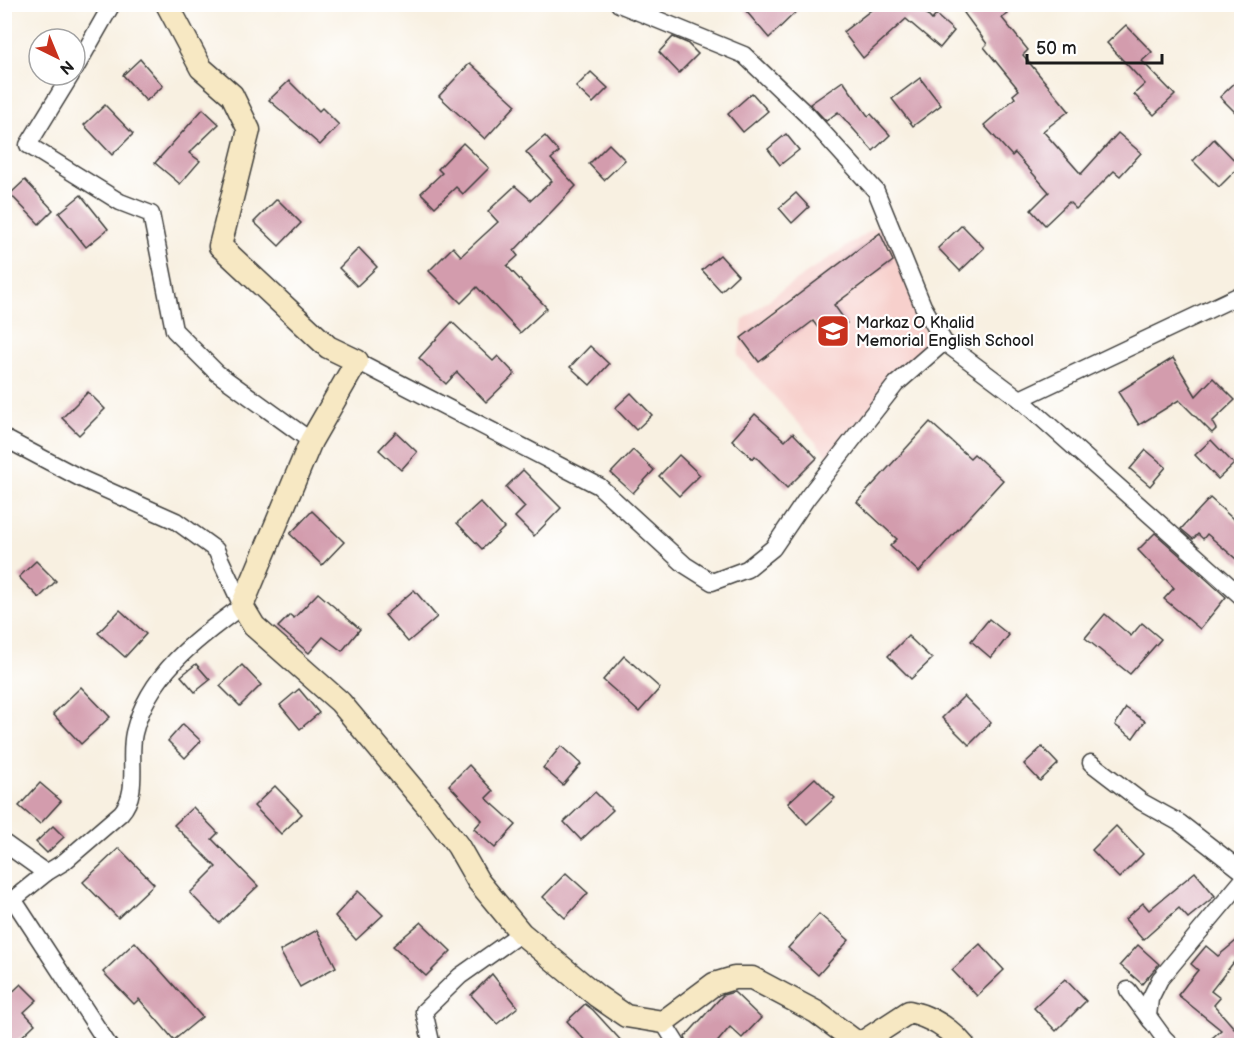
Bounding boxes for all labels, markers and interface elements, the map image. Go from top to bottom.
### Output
north arrow [27,27,87,87]
scale bar [1027,27,1162,65]
text: 50 m [1036,38,1077,59]
text: N [55,56,77,78]
school or university icon: Markaz O Khalid Memorial English School [815,313,851,349]
place label: Markaz O Khalid Memorial English School [856,314,1034,351]

